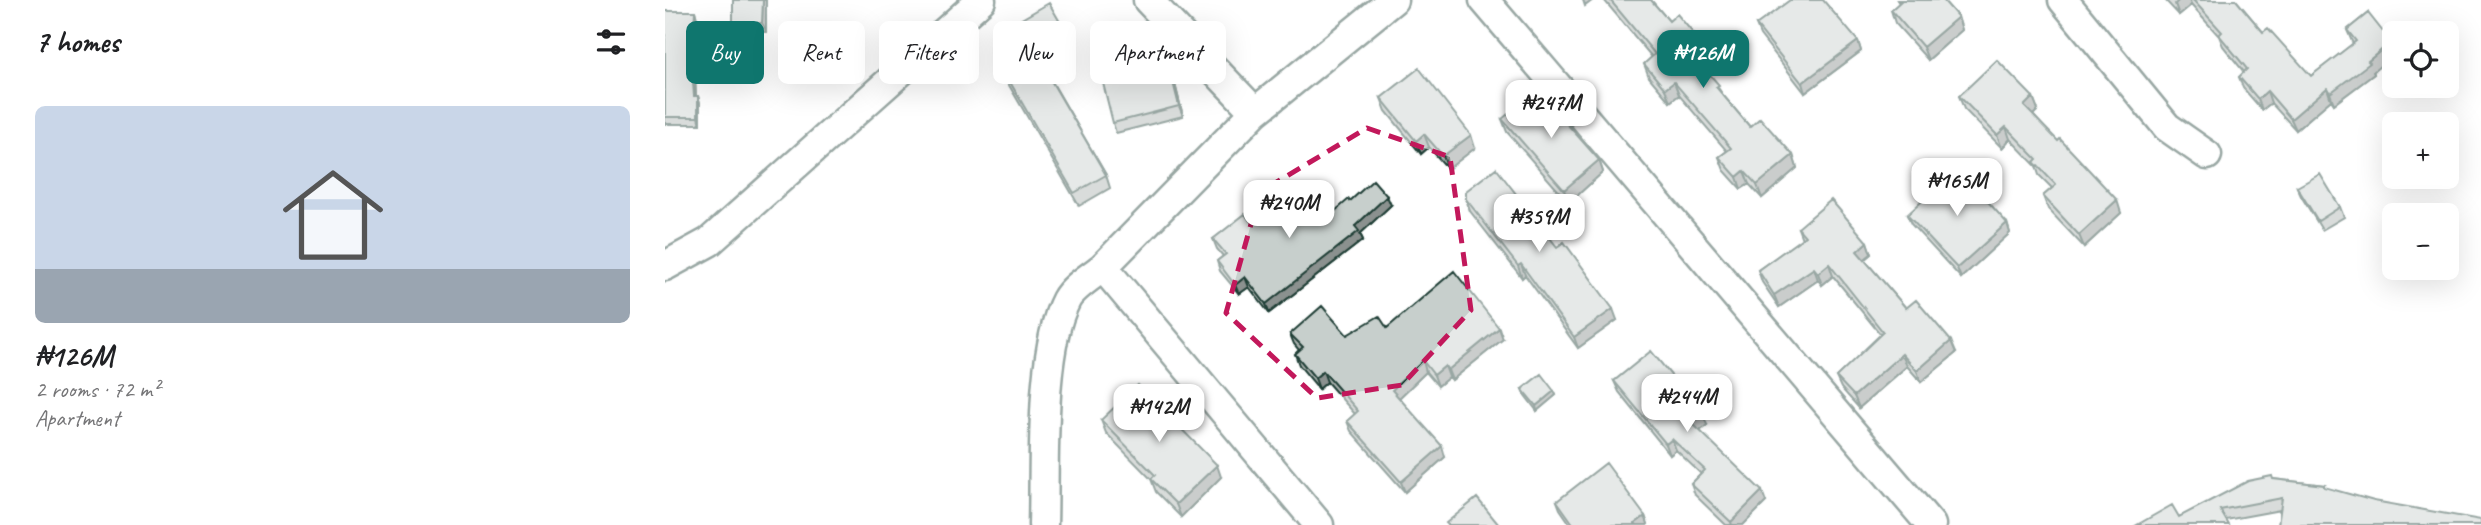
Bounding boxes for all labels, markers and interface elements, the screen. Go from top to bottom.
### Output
chip: Buy [686,21,764,84]
chip: Rent [778,21,865,84]
chip: Filters [879,21,979,84]
chip: New [993,21,1076,84]
chip: Apartment [1090,21,1226,84]
map controls [2382,21,2459,280]
button: locate [2382,21,2459,98]
text: 7 homes [35,23,120,61]
icon: filters [592,23,630,61]
pin: ₦126M [1654,31,1752,90]
text: ₦126M [1673,38,1733,67]
pin: ₦247M [1502,80,1600,140]
text: ₦247M [1521,88,1581,117]
button: + [2382,112,2459,189]
icon: home [270,152,396,278]
pin: ₦165M [1908,158,2006,218]
text: ₦165M [1927,166,1987,195]
pin: ₦240M [1240,180,1338,240]
text: ₦240M [1259,188,1319,217]
pin: ₦359M [1490,194,1588,254]
text: ₦359M [1510,202,1568,231]
button: − [2382,203,2459,280]
text: ₦126M [35,337,113,375]
pin: ₦244M [1638,374,1736,434]
text: 2 rooms · 72 m² [35,375,159,404]
text: ₦244M [1657,382,1717,411]
pin: ₦142M [1110,384,1208,444]
text: ₦142M [1129,392,1189,421]
text: Apartment [35,404,120,433]

